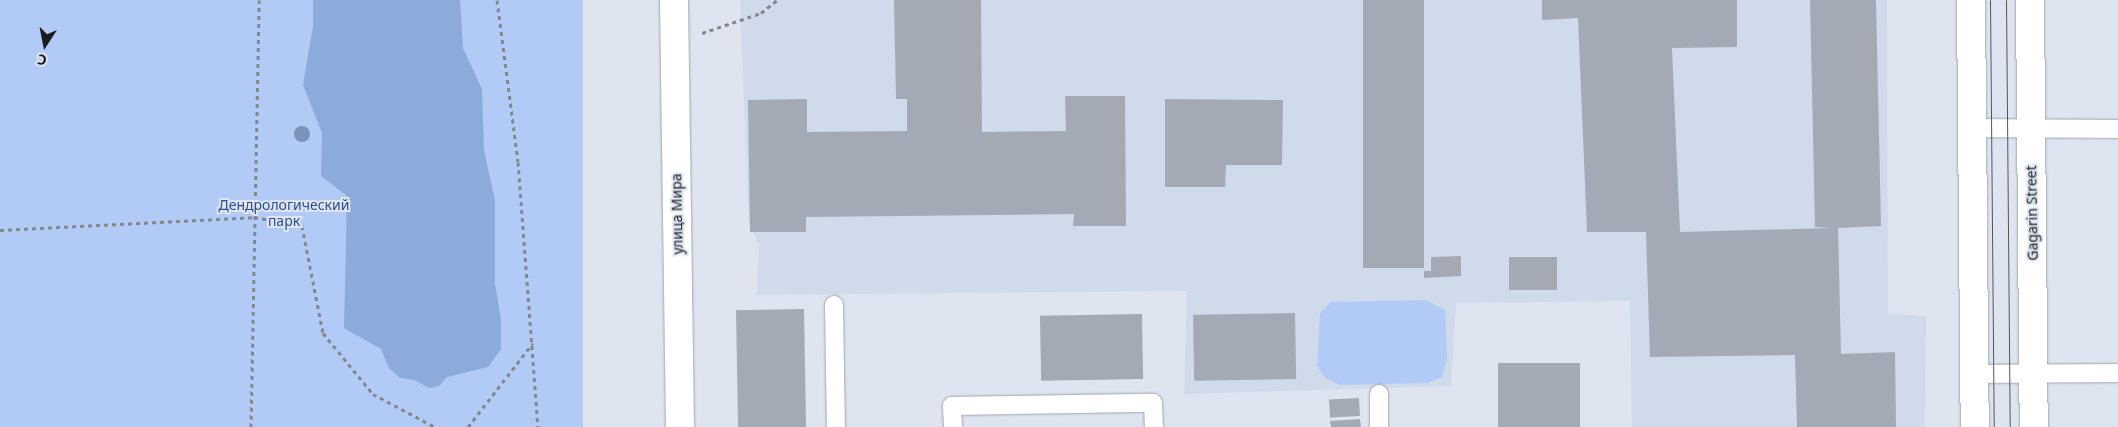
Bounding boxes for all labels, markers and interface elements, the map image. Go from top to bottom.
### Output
north arrow [20,20,70,70]
text: С [36,50,48,70]
street label: Gagarin Street [2023,165,2041,261]
street label: улица Мира [668,173,686,255]
park label: Дендрологический парк [219,197,349,230]

